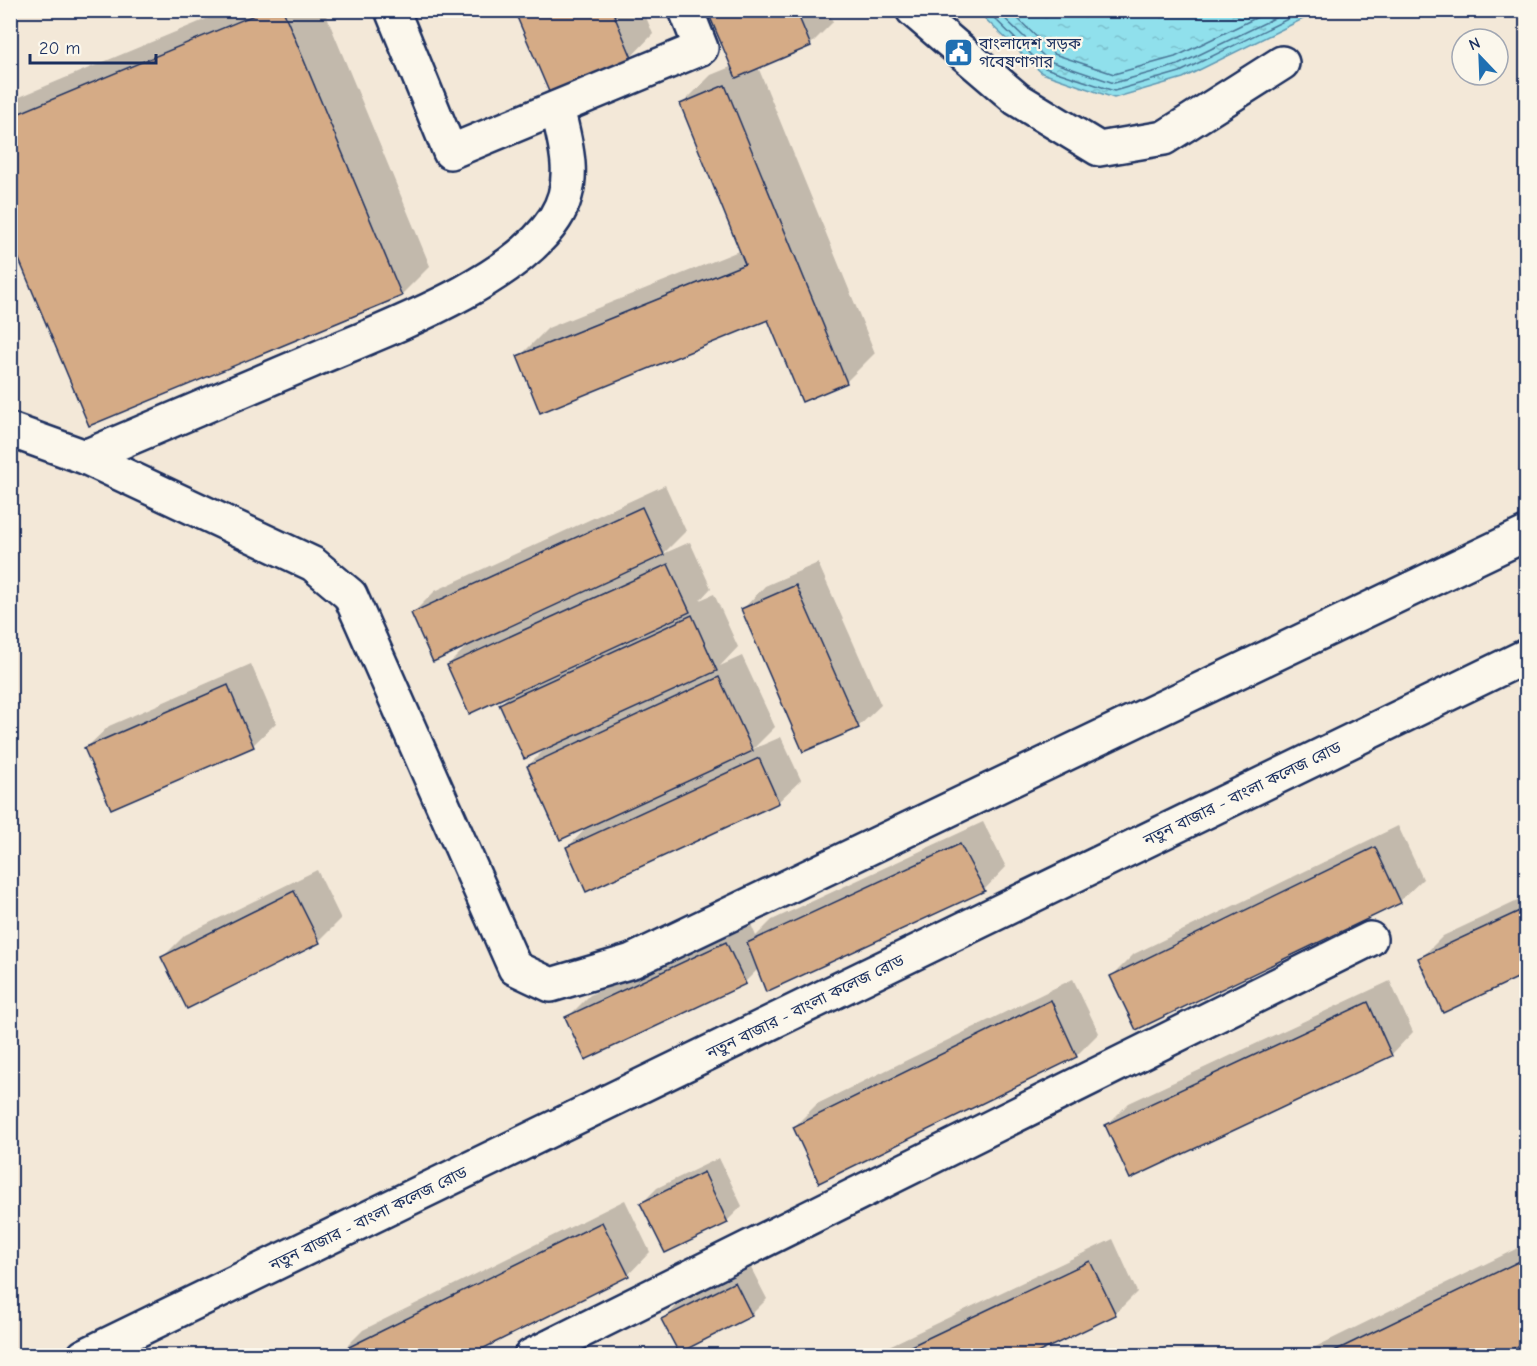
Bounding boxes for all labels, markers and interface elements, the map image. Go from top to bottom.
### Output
scale bar [30,27,156,65]
north arrow [1450,27,1510,87]
text: N [1466,34,1483,54]
place label: বাংলাদেশ সড়ক গবেষণাগার [978,35,1082,71]
public building icon: বাংলাদেশ সড়ক গবেষণাগার [942,36,974,68]
text: 20 m [39,38,80,59]
street label: নতুন বাজার - বাংলা কলেজ রোড [1140,738,1344,850]
street label: নতুন বাজার - বাংলা কলেজ রোড [703,951,907,1063]
street label: নতুন বাজার - বাংলা কলেজ রোড [266,1163,470,1275]

